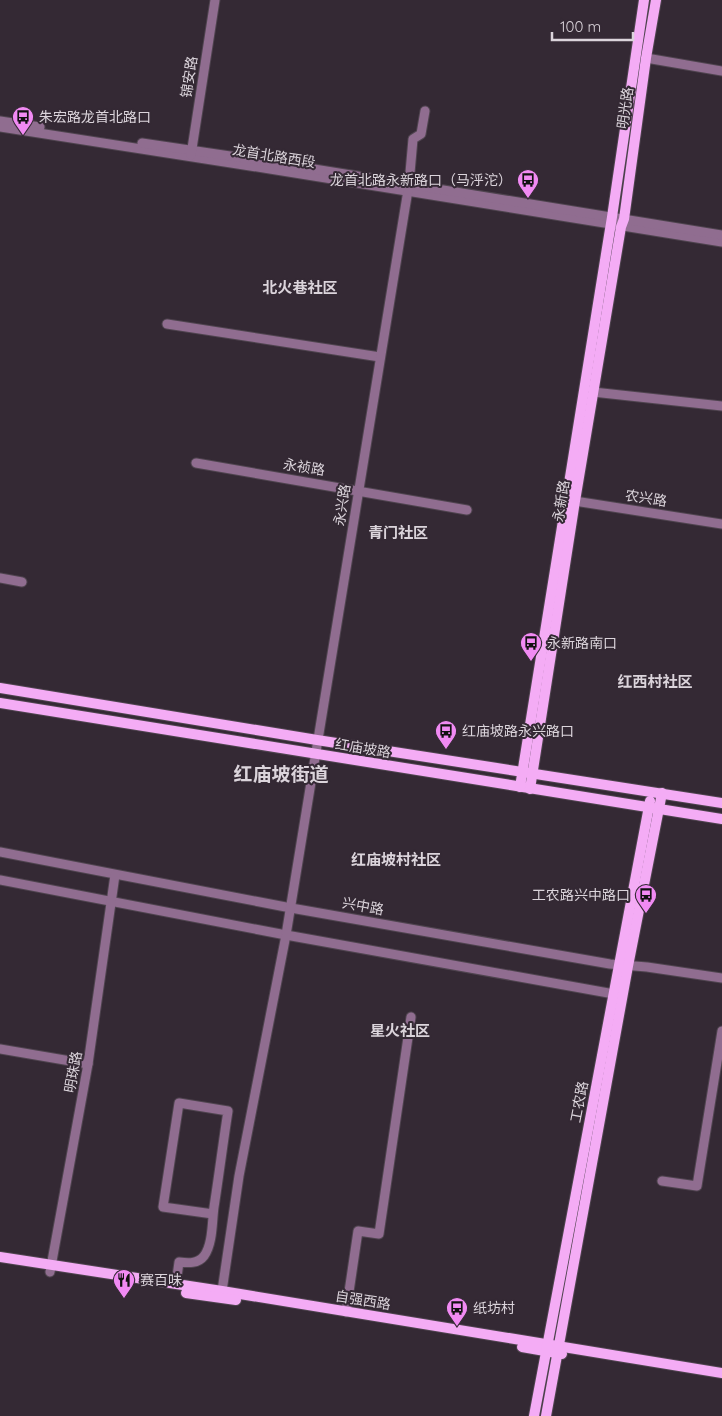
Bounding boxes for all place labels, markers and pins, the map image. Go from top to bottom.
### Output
bus stop icon: 朱宏路龙首北路口 [11,105,35,136]
place label: 朱宏路龙首北路口 [39,108,151,126]
bus stop icon: 龙首北路永新路口（马泘沱） [516,168,540,199]
place label: 龙首北路永新路口（马泘沱） [330,171,512,189]
bus stop icon: 永新路南口 [519,631,543,662]
place label: 永新路南口 [547,634,617,652]
bus stop icon: 红庙坡路永兴路口 [434,719,458,750]
place label: 红庙坡路永兴路口 [462,722,574,740]
bus stop icon: 工农路兴中路口 [634,883,658,914]
place label: 工农路兴中路口 [532,886,630,904]
restaurant icon: 赛百味 [112,1268,136,1299]
place label: 赛百味 [140,1271,182,1289]
bus stop icon: 纸坊村 [445,1296,469,1327]
place label: 纸坊村 [473,1299,515,1317]

